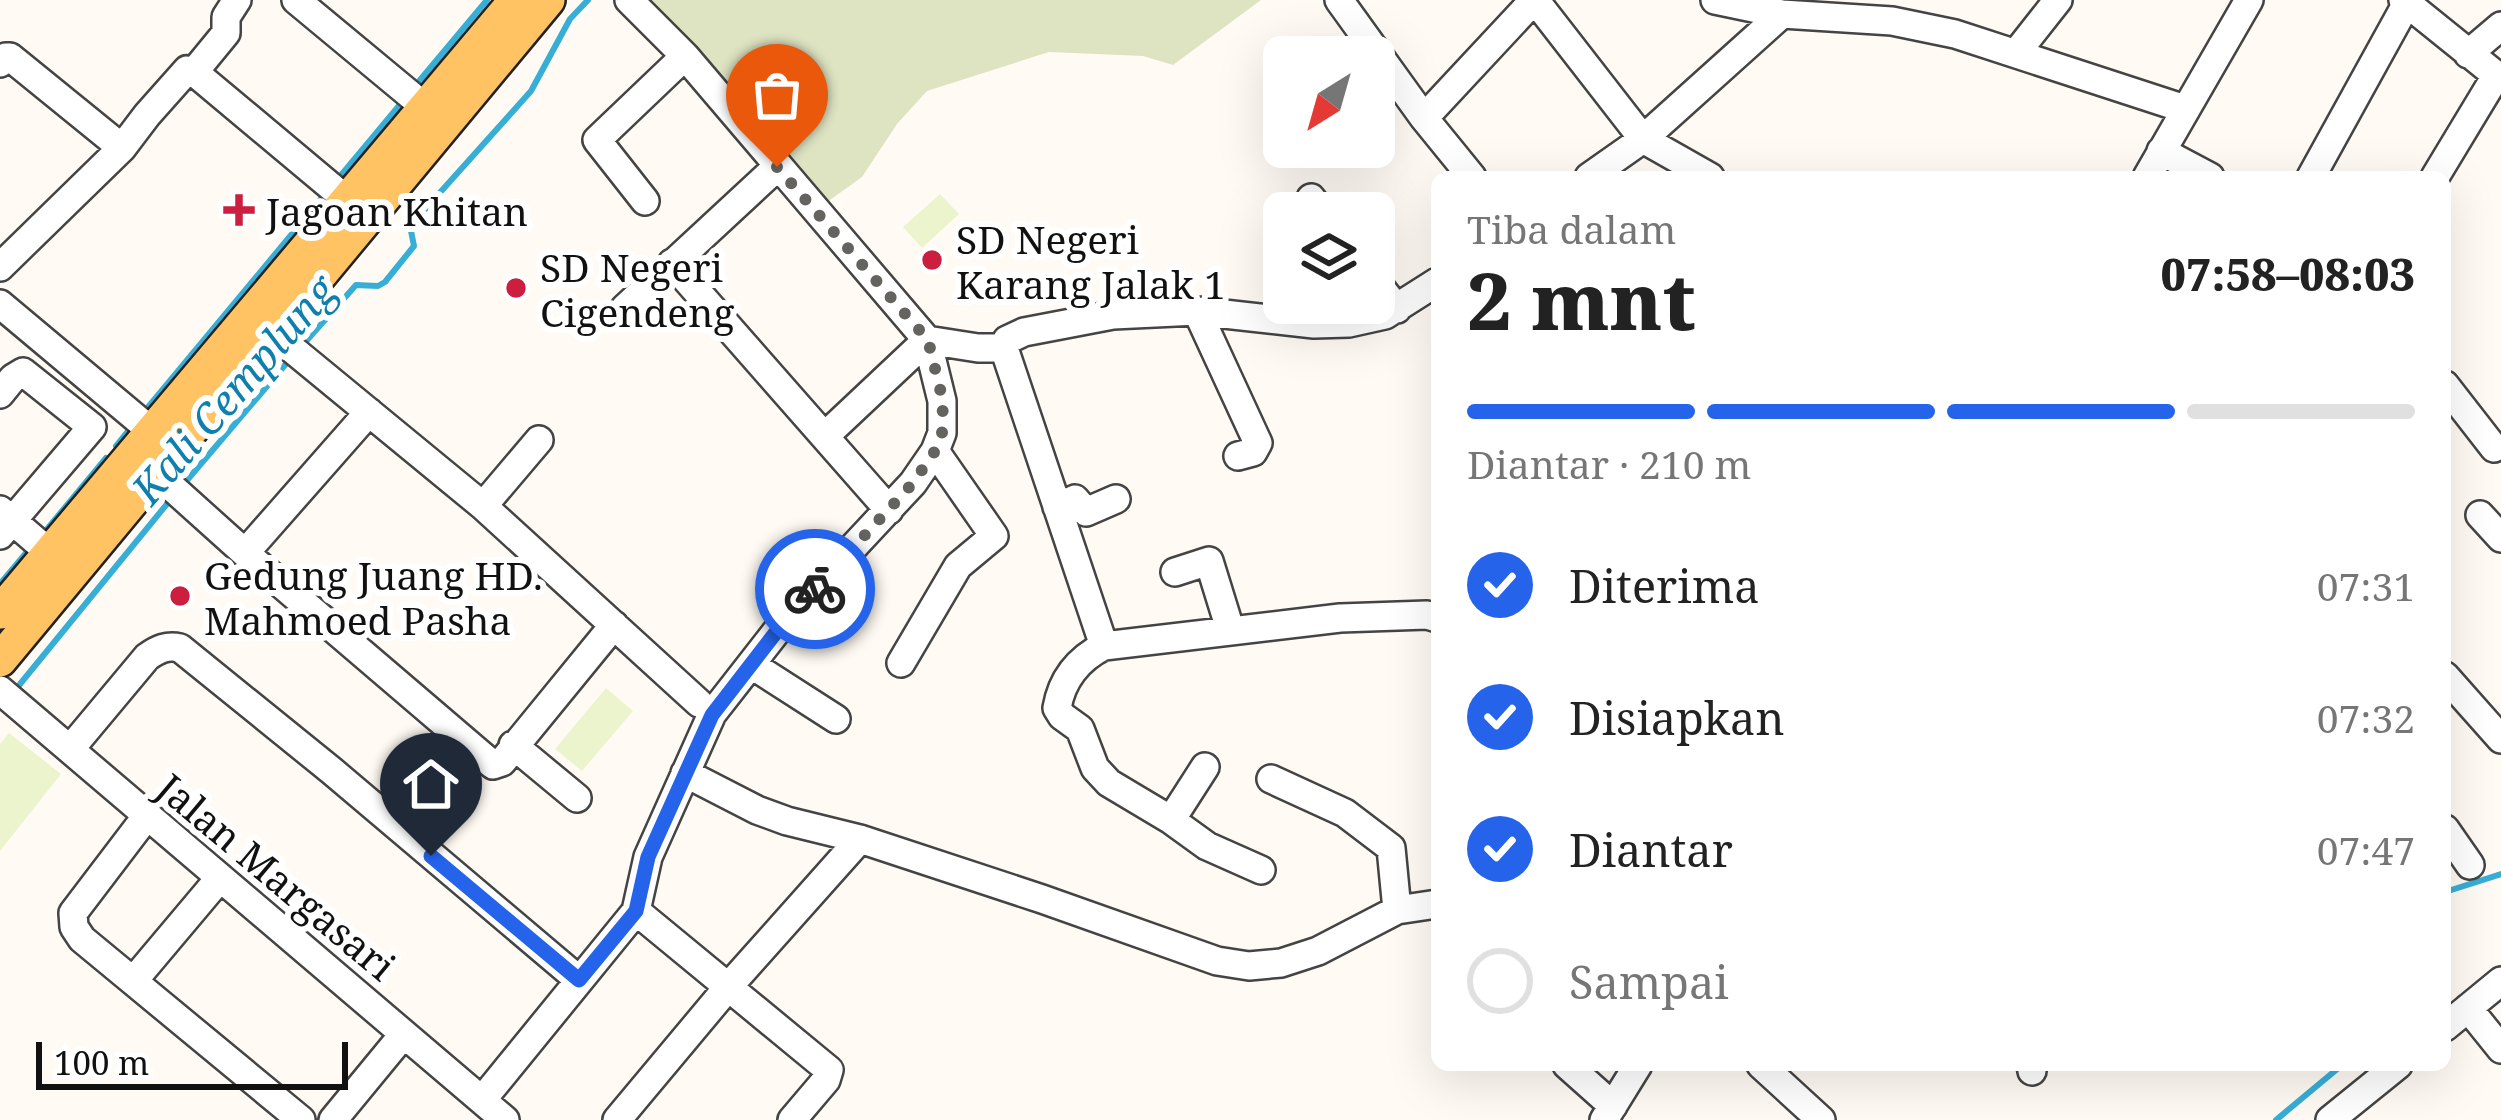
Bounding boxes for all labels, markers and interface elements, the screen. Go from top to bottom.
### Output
north arrow [1263,36,1395,168]
map controls [1263,36,1395,324]
pin [726,44,828,167]
icon: bag [744,62,810,128]
place label: Jagoan Khitan [265,184,528,237]
button: layers [1263,192,1395,324]
marker: Jagoan Khitan [223,194,255,226]
text: Tiba dalam [1467,202,1676,255]
place label: SD Negeri Karang Jalak 1 [956,212,1226,310]
place label: SD Negeri Cigendeng [540,240,734,338]
text: 07:58–08:03 [2160,243,2415,304]
marker: SD Negeri Karang Jalak 1 [919,247,945,273]
text: 2 mnt [1467,247,1696,353]
water label: Kali Cemplung [117,261,350,516]
marker: SD Negeri Cigendeng [503,275,529,301]
text: Diantar · 210 m [1467,437,1751,490]
courier [755,529,875,649]
place label: Gedung Juang HD. Mahmoed Pasha [204,548,543,646]
icon: check [1467,552,1533,618]
text: Diterima [1569,555,1760,616]
icon: bike [782,556,848,622]
text: 07:31 [2317,559,2415,612]
marker: Gedung Juang HD. Mahmoed Pasha [167,583,193,609]
icon: check [1467,684,1533,750]
text: Disiapkan [1569,687,1784,748]
text: 07:32 [2317,691,2415,744]
pin [380,733,482,856]
icon: home [398,751,464,817]
street label: Jalan Margasari [146,760,407,991]
icon: check [1467,816,1533,882]
text: Diantar [1569,819,1733,880]
text: 07:47 [2317,823,2415,876]
text: Sampai [1569,951,1729,1012]
scale bar [36,1036,348,1089]
text: 100 m [54,1040,149,1085]

